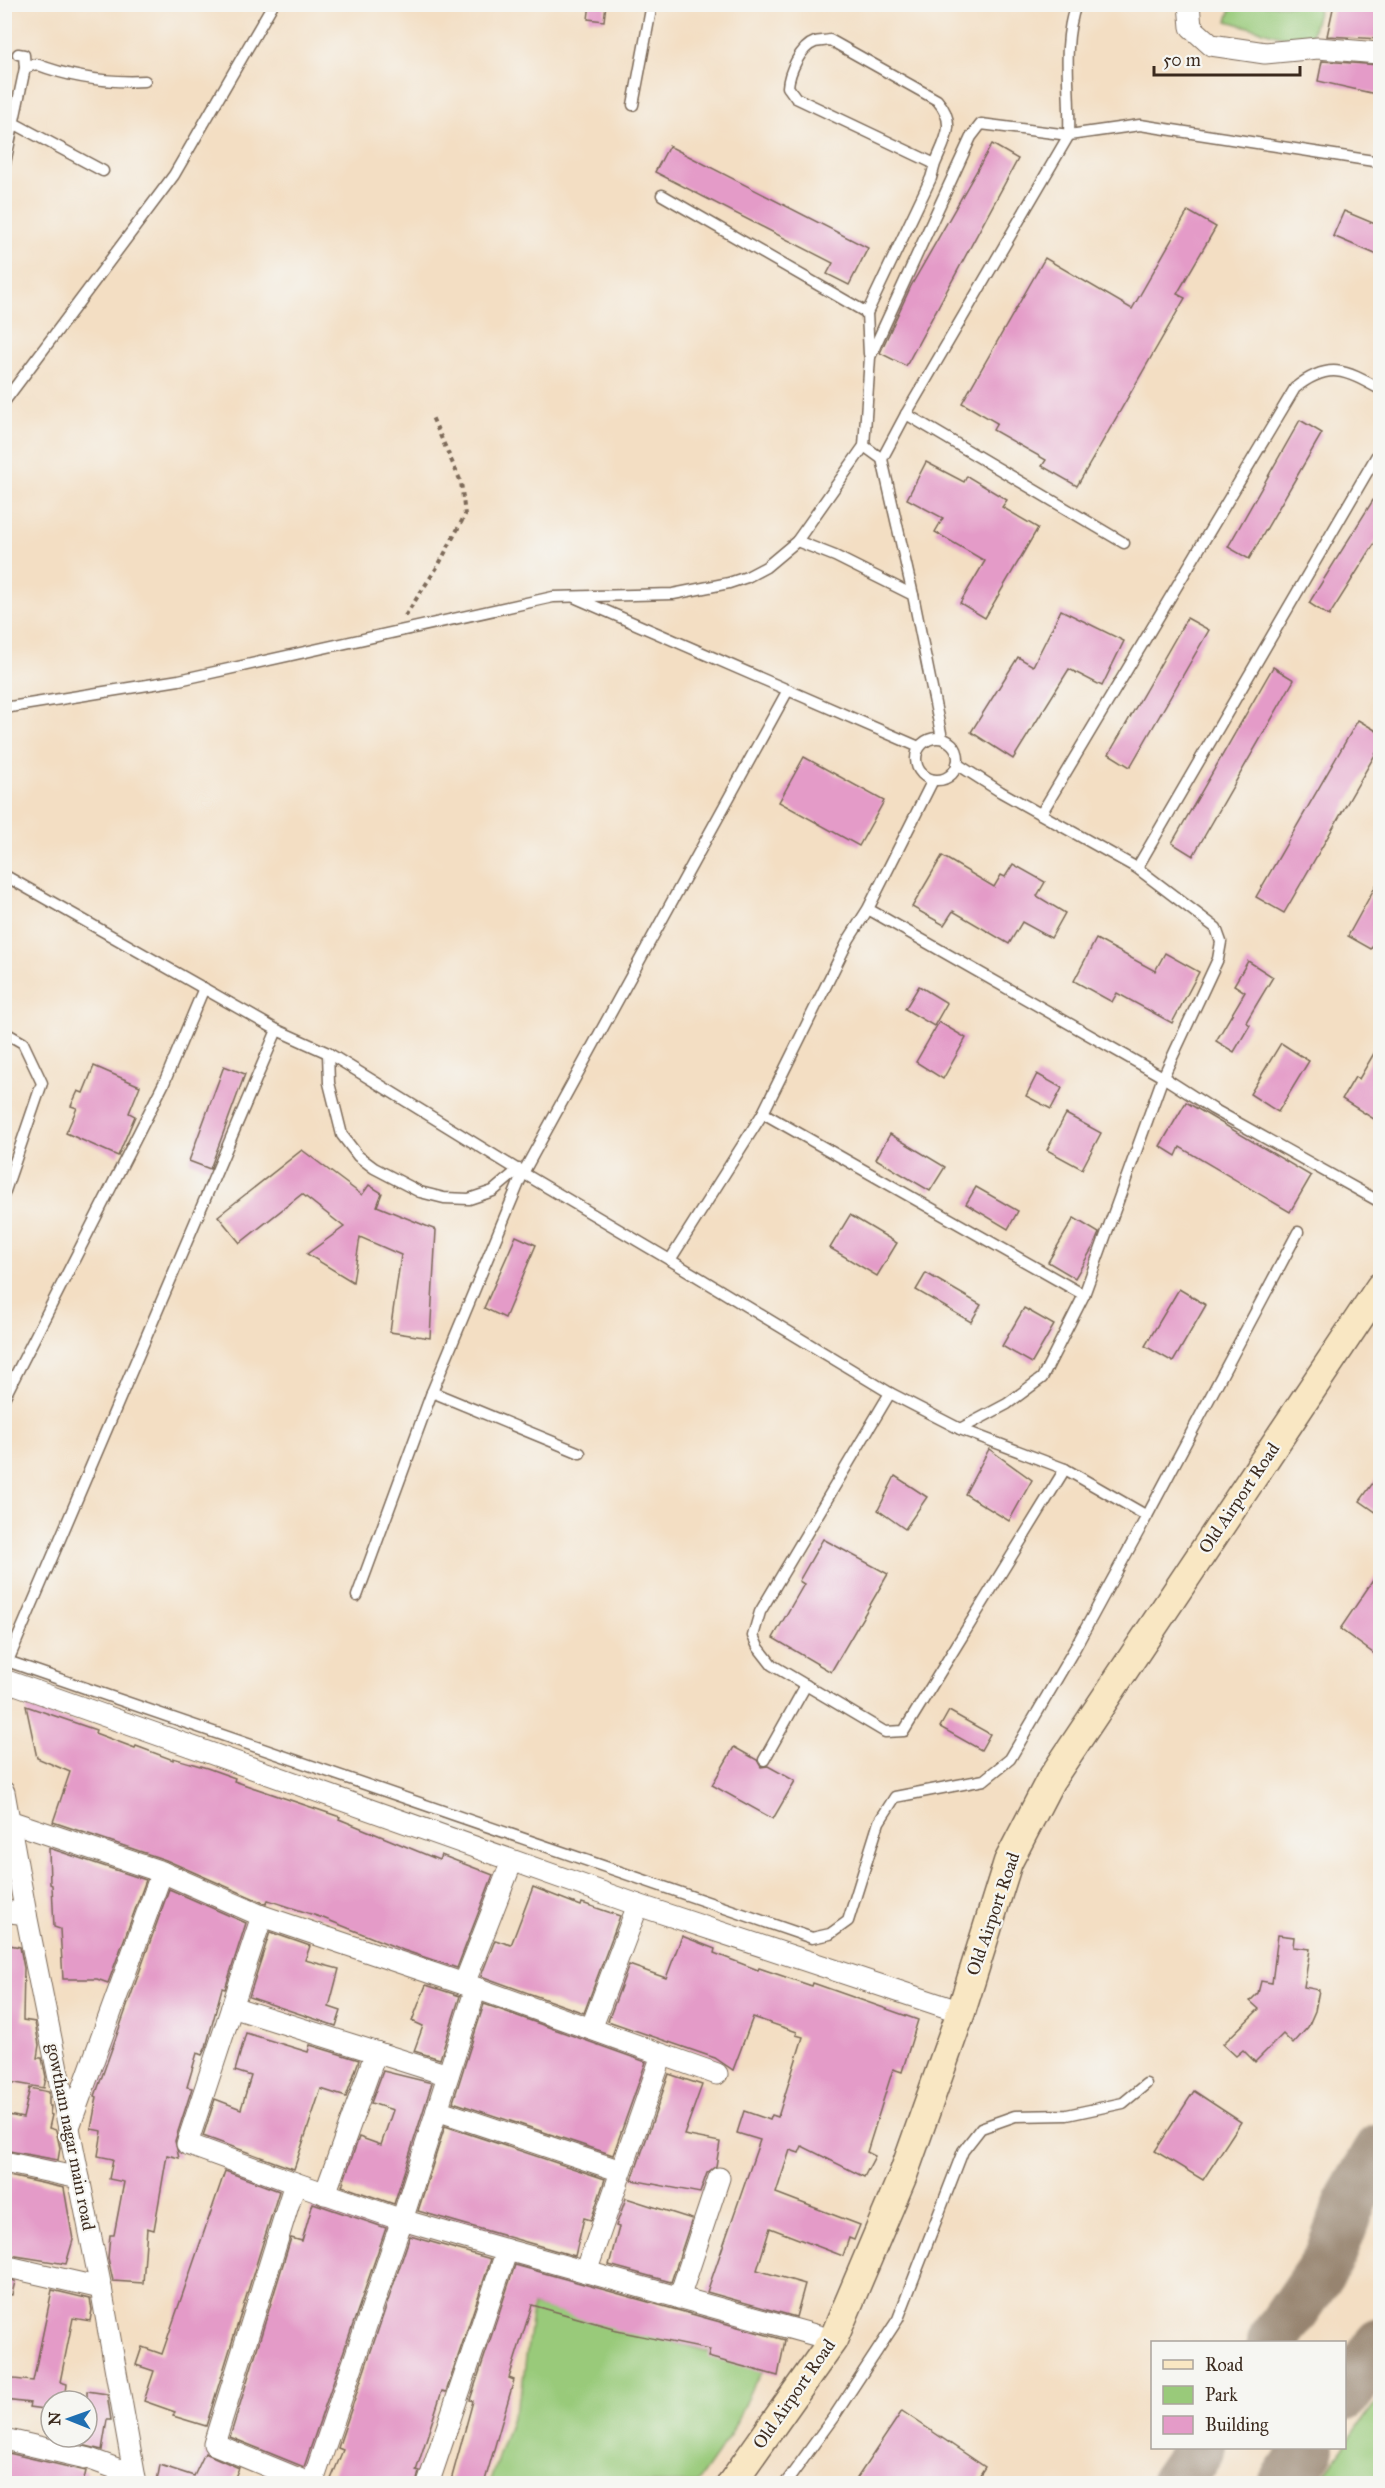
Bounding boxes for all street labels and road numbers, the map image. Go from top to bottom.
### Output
street label: Old Airport Road [1194,1438,1284,1558]
street label: Old Airport Road [962,1850,1024,1978]
street label: gowtham nagar main road [41,2042,100,2233]
street label: Old Airport Road [748,2335,840,2453]

